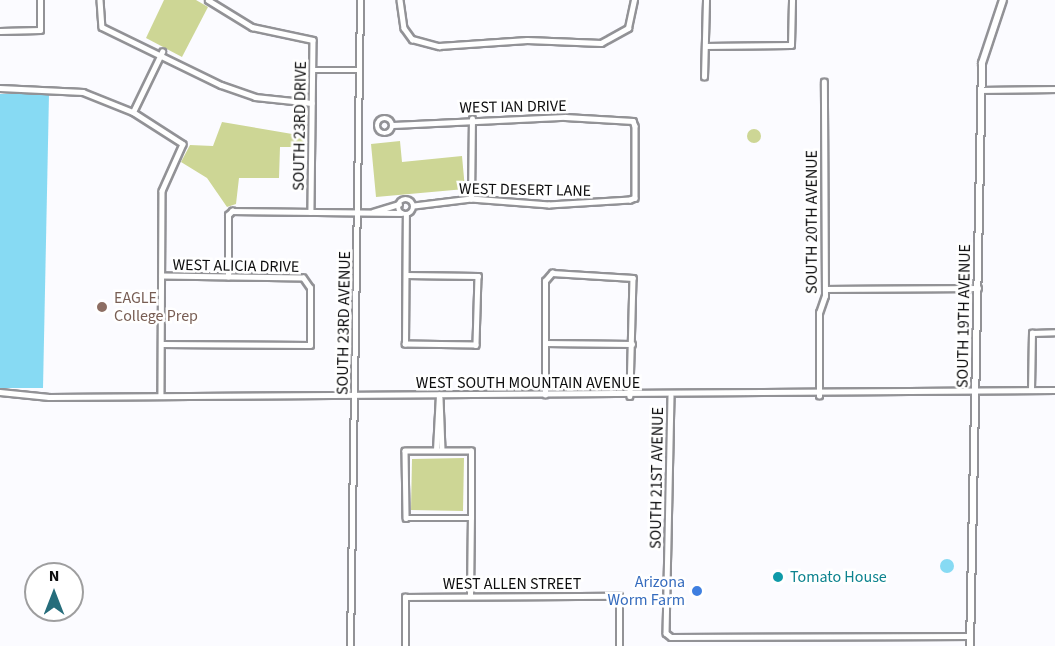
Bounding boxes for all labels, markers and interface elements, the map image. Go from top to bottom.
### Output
street label: SOUTH 23RD DRIVE [289,61,311,191]
street label: WEST IAN DRIVE [459,96,567,118]
street label: SOUTH 20TH AVENUE [802,150,822,294]
street label: WEST DESERT LANE [459,179,591,201]
street label: SOUTH 19TH AVENUE [953,244,975,388]
street label: SOUTH 23RD AVENUE [333,251,355,395]
street label: WEST ALICIA DRIVE [172,255,300,277]
place label: EAGLE College Prep [114,288,198,326]
marker: EAGLE College Prep [95,300,109,314]
street label: WEST SOUTH MOUNTAIN AVENUE [416,373,640,393]
street label: SOUTH 21ST AVENUE [646,407,668,549]
north arrow [24,562,84,622]
text: N [49,565,59,587]
place label: Tomato House [790,567,887,587]
marker: Tomato House [771,570,785,584]
place label: Arizona Worm Farm [607,572,685,610]
street label: WEST ALLEN STREET [443,574,581,594]
marker: Arizona Worm Farm [690,584,704,598]

